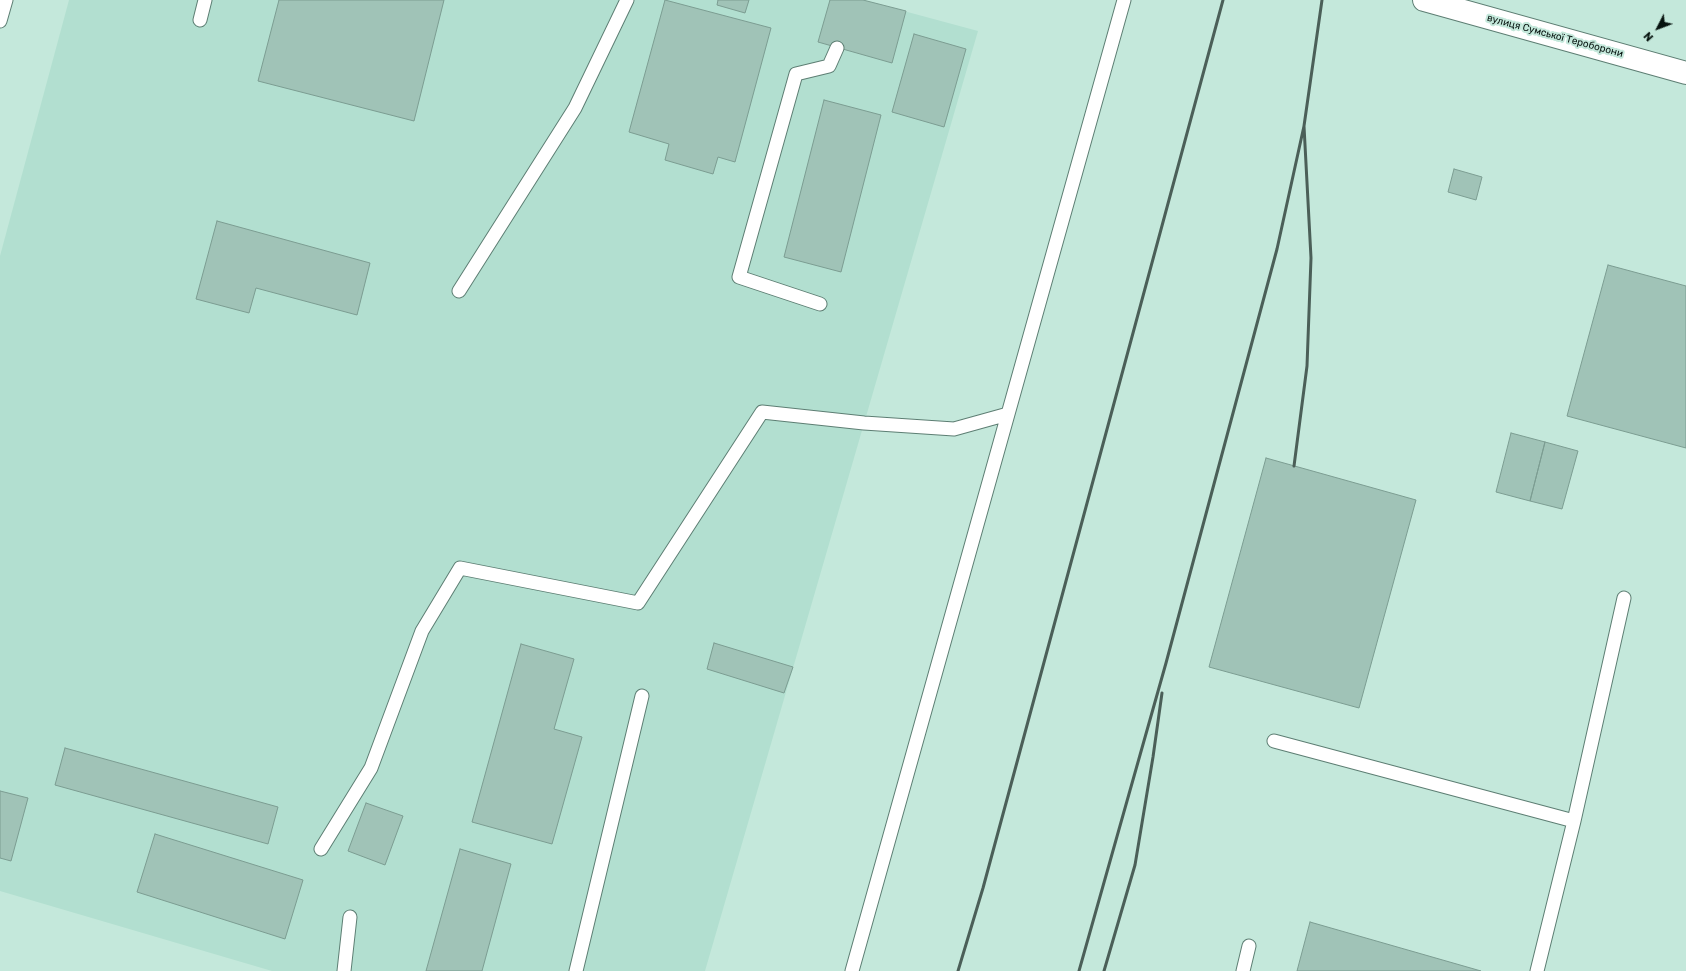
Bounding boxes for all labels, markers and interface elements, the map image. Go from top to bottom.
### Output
north arrow [1638,8,1678,48]
street label: вулиця Сумської Тероборони [1486,12,1624,60]
text: N [1641,29,1656,44]

